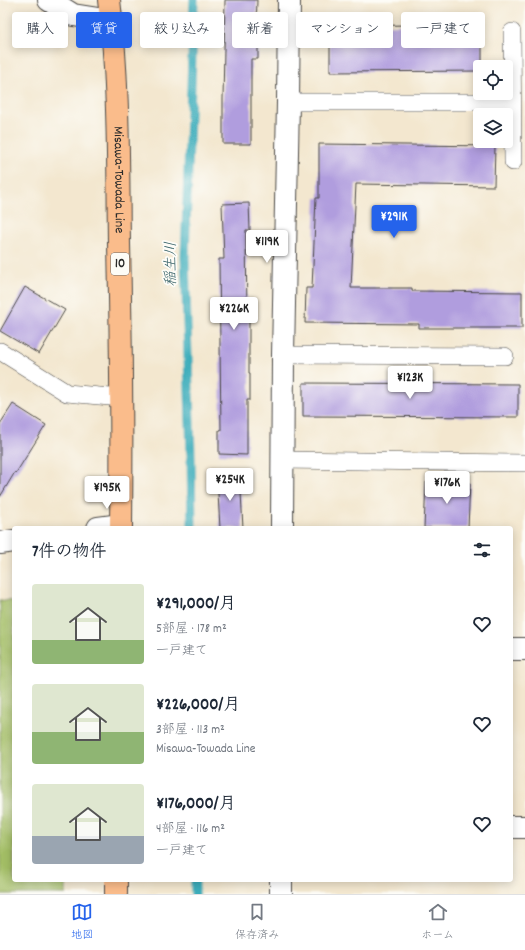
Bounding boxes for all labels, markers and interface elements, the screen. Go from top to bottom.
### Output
chip: 購入 [12,12,68,48]
chip: 賃貸 [76,12,132,48]
chip: 絞り込み [140,12,224,48]
chip: 新着 [232,12,288,48]
chip: マンション [296,12,393,48]
chip: 一戸建て [401,12,485,48]
map controls [473,60,513,148]
button: locate [473,60,513,100]
button: layers [473,108,513,148]
street label: Misawa-Towada Line [107,126,129,233]
pin: ¥291K [366,205,422,239]
text: ¥291K [381,208,407,227]
pin: ¥119K [239,230,295,264]
text: ¥119K [255,233,279,252]
water label: 稲生川 [161,241,183,287]
road number: 10 [111,253,129,275]
pin: ¥226K [206,297,262,331]
text: ¥226K [219,300,249,319]
pin: ¥123K [382,366,438,400]
text: ¥123K [397,369,423,388]
pin: ¥254K [202,468,258,502]
text: ¥254K [215,471,245,490]
pin: ¥176K [419,471,475,505]
text: ¥176K [434,474,460,493]
pin: ¥195K [79,476,135,510]
text: ¥195K [93,479,121,498]
icon: filters [471,539,493,561]
text: 7件の物件 [32,541,107,565]
text: ¥291,000/月 [156,593,236,617]
icon: home [64,600,112,648]
icon: heart [471,613,493,635]
text: 5部屋 · 178 m² [156,620,227,639]
text: 一戸建て [156,642,208,661]
text: ¥226,000/月 [156,694,240,718]
icon: home [64,700,112,748]
icon: heart [471,713,493,735]
text: 3部屋 · 113 m² [156,721,225,740]
text: Misawa-Towada Line [156,740,255,759]
text: ¥176,000/月 [156,793,236,817]
icon: home [64,800,112,848]
icon: heart [471,813,493,835]
text: 4部屋 · 116 m² [156,820,225,839]
text: 一戸建て [156,842,208,861]
tab: 地図 [71,901,93,944]
tab: 保存済み [235,901,279,944]
tab: ホーム [421,901,454,944]

